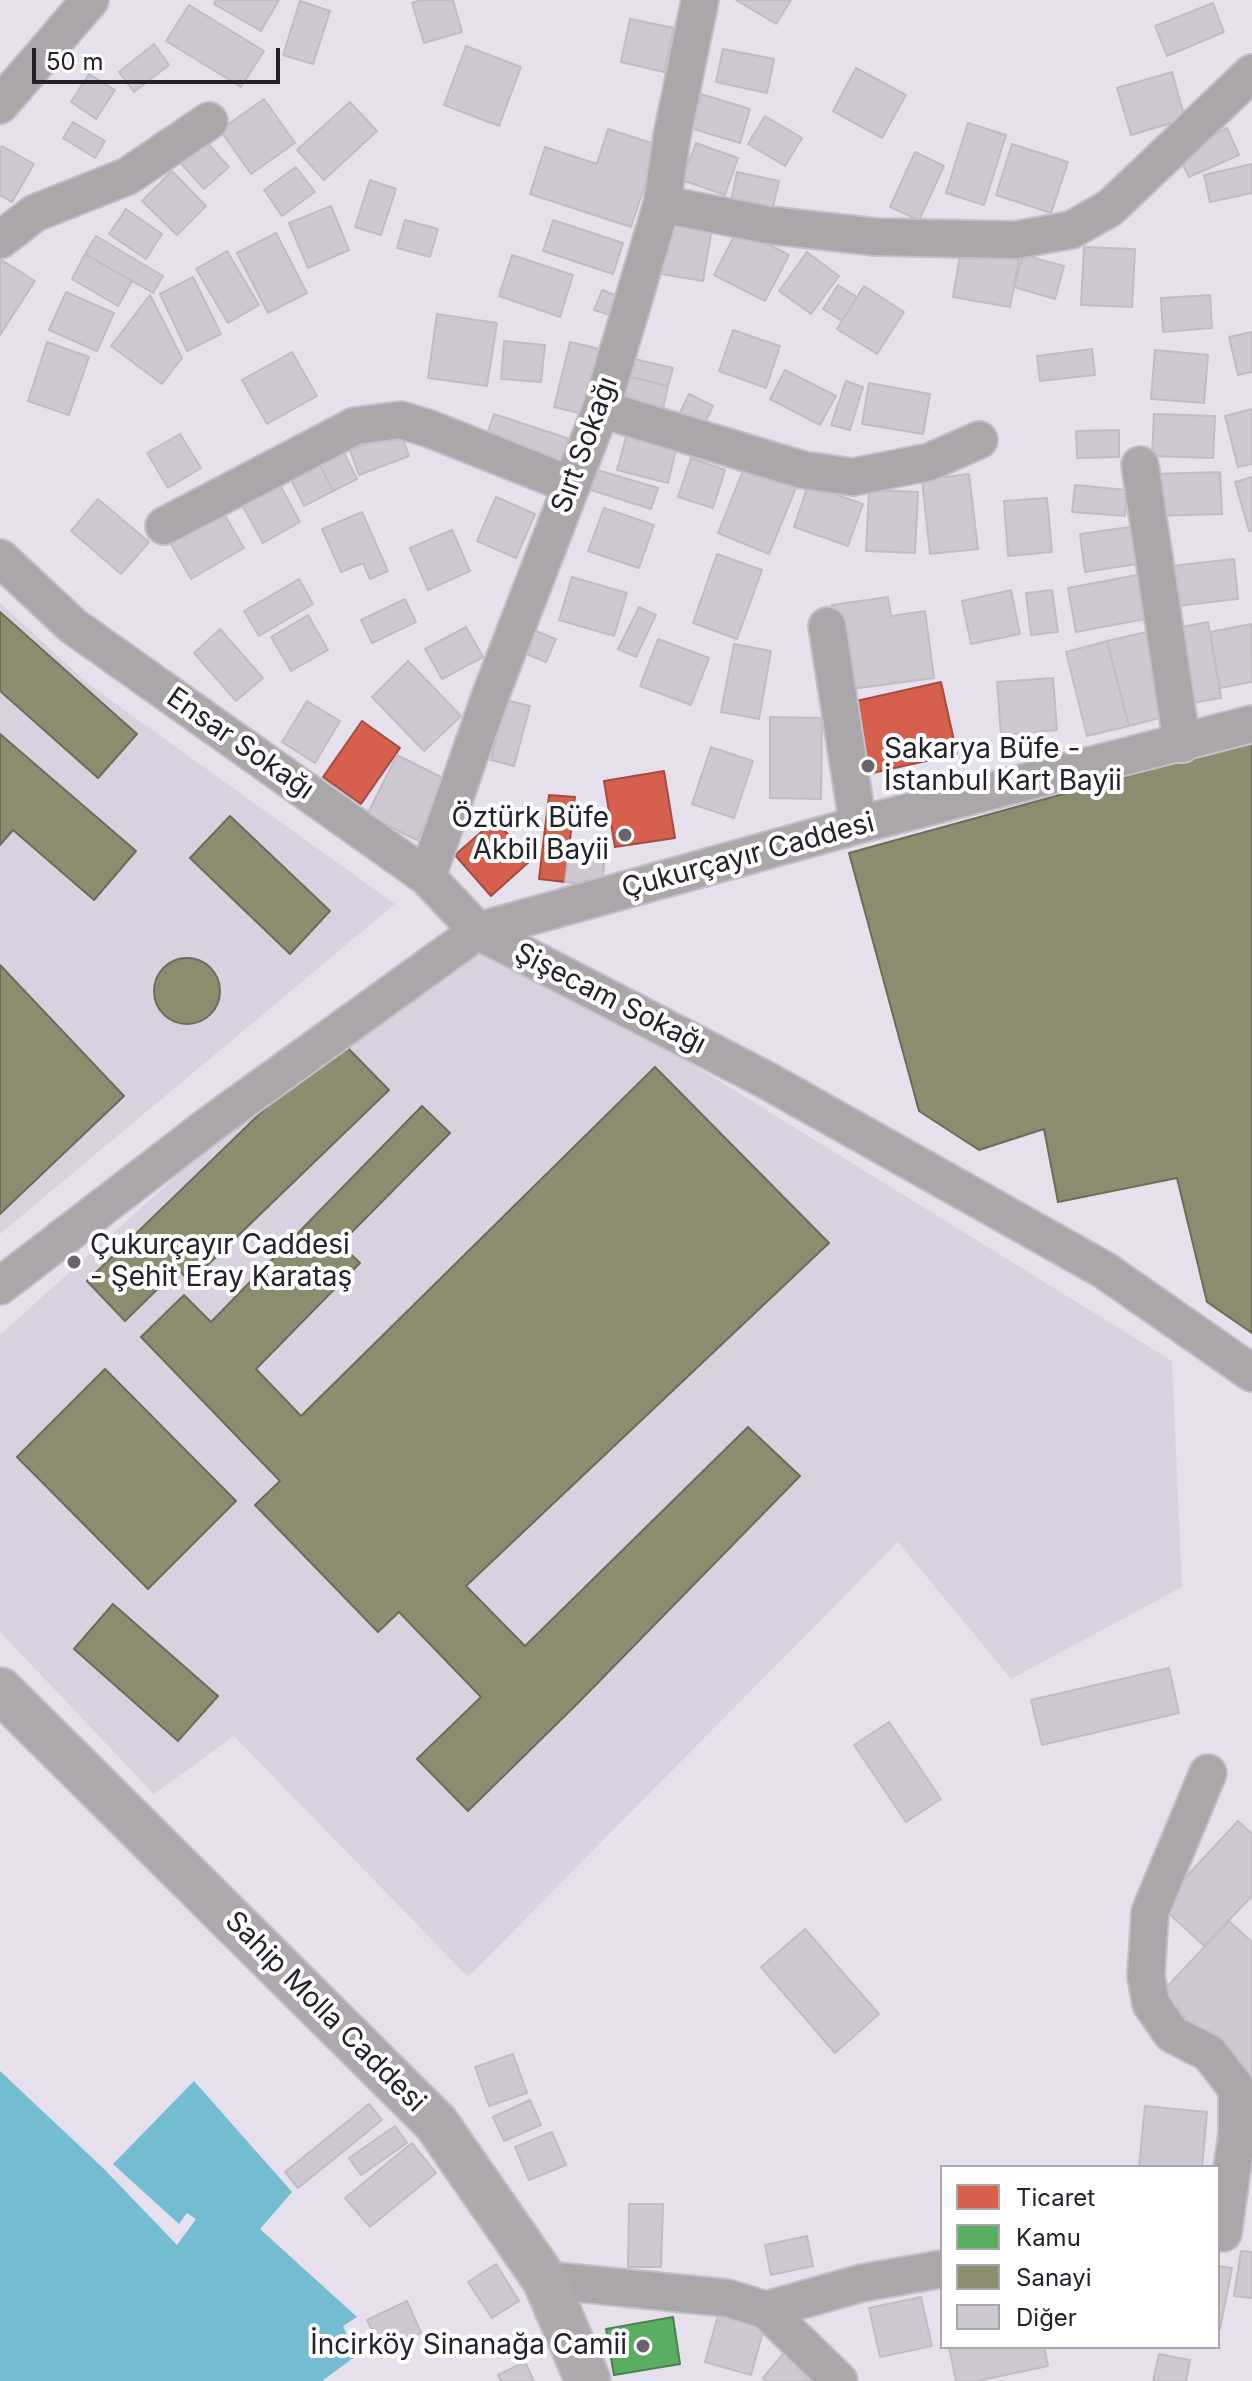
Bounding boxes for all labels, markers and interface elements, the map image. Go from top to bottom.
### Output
scale bar [36,32,284,82]
text: 50 m [46,47,104,76]
street label: Sırt Sokağı [545,372,625,518]
street label: Ensar Sokağı [160,681,320,807]
place label: Sakarya Büfe - İstanbul Kart Bayii [884,733,1122,799]
marker: Sakarya Büfe - İstanbul Kart Bayii [859,757,877,775]
place label: Öztürk Büfe Akbil Bayii [451,802,609,868]
street label: Çukurçayır Caddesi [618,806,878,906]
marker: Öztürk Büfe Akbil Bayii [616,826,634,844]
street label: Şişecam Sokağı [509,936,711,1062]
place label: Çukurçayır Caddesi - Şehit Eray Karataş [90,1229,352,1295]
marker: Çukurçayır Caddesi - Şehit Eray Karataş [65,1253,83,1271]
street label: Sahip Molla Caddesi [218,1905,432,2119]
legend [940,2165,1220,2349]
text: Ticaret [1016,2183,1095,2212]
text: Kamu [1016,2223,1081,2252]
text: Sanayi [1016,2263,1091,2292]
text: Diğer [1016,2303,1077,2332]
place label: İncirköy Sinanağa Camii [310,2329,627,2363]
marker: İncirköy Sinanağa Camii [634,2337,652,2355]

